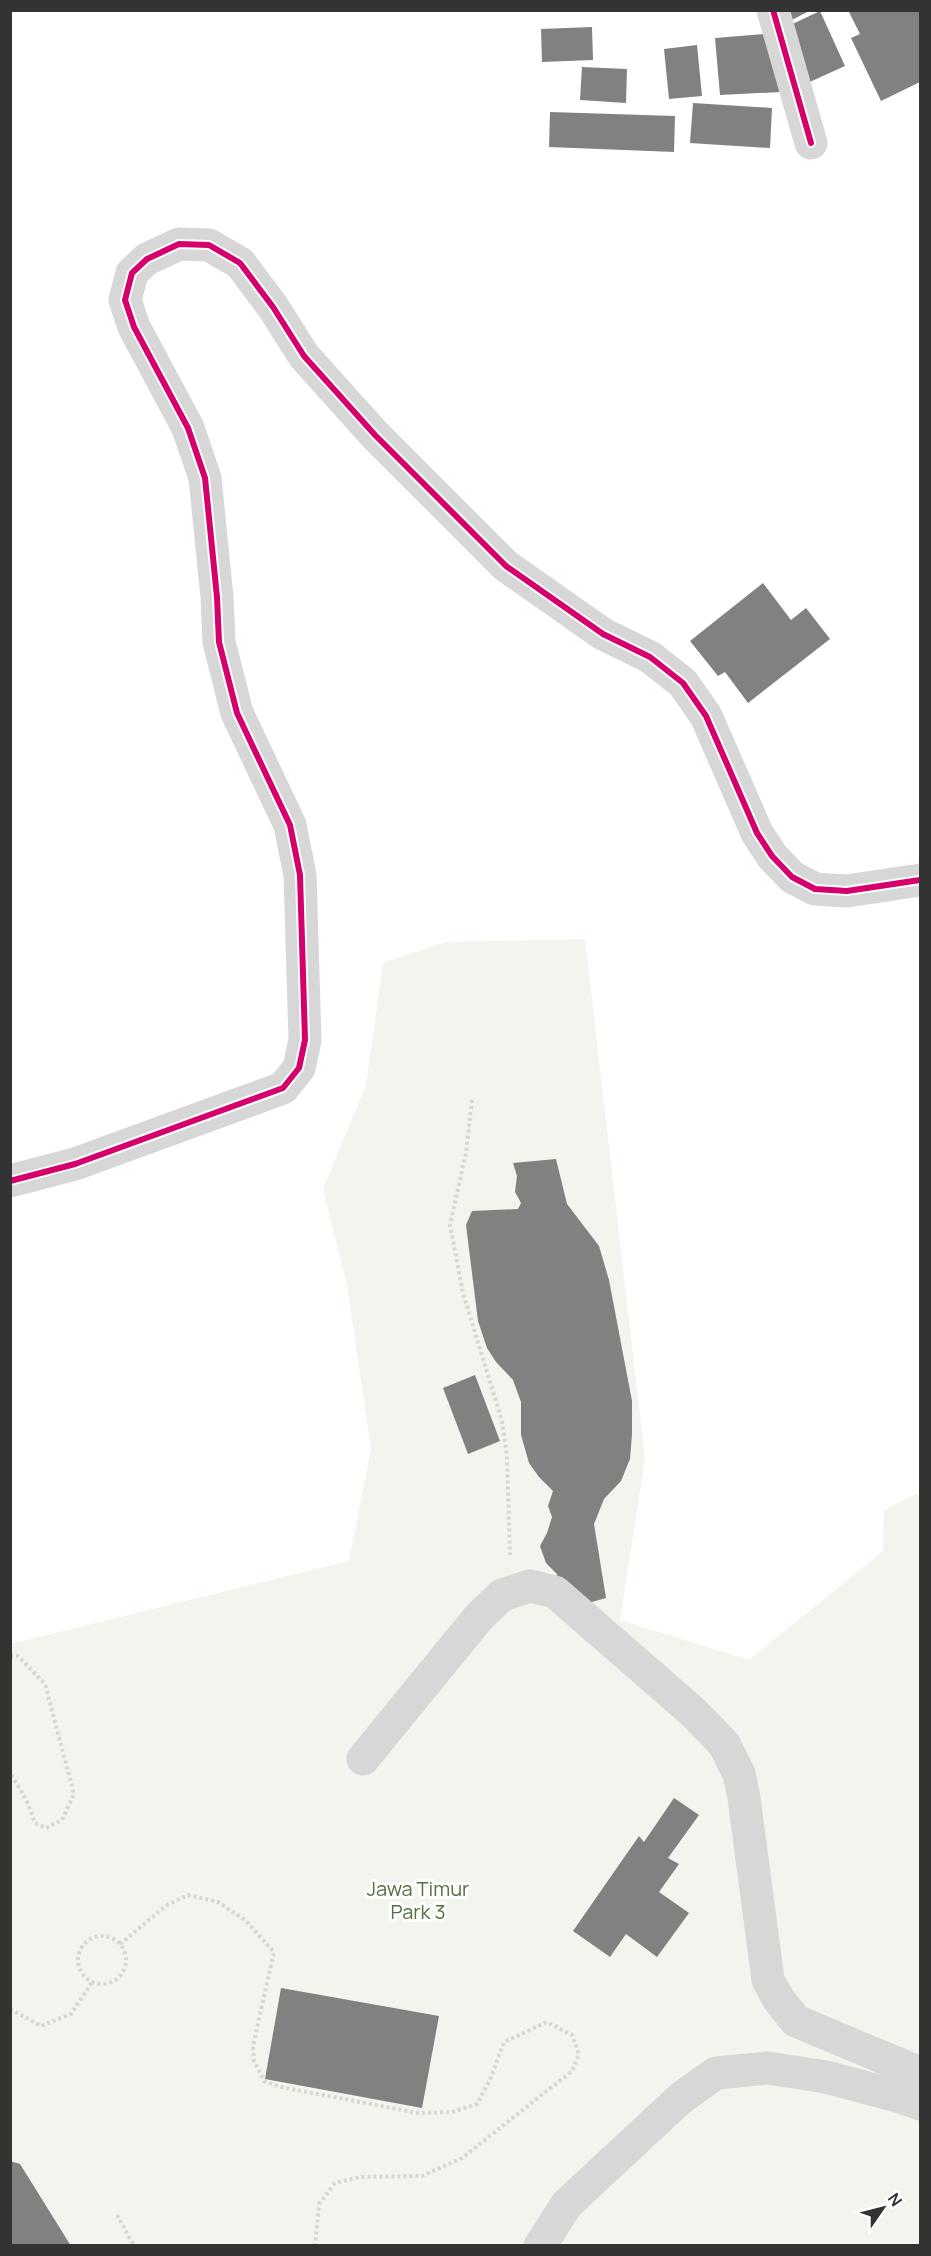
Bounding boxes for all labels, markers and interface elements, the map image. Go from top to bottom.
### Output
park label: Jawa Timur Park 3 [367,1875,469,1925]
north arrow [853,2178,913,2238]
text: N [883,2188,908,2210]

